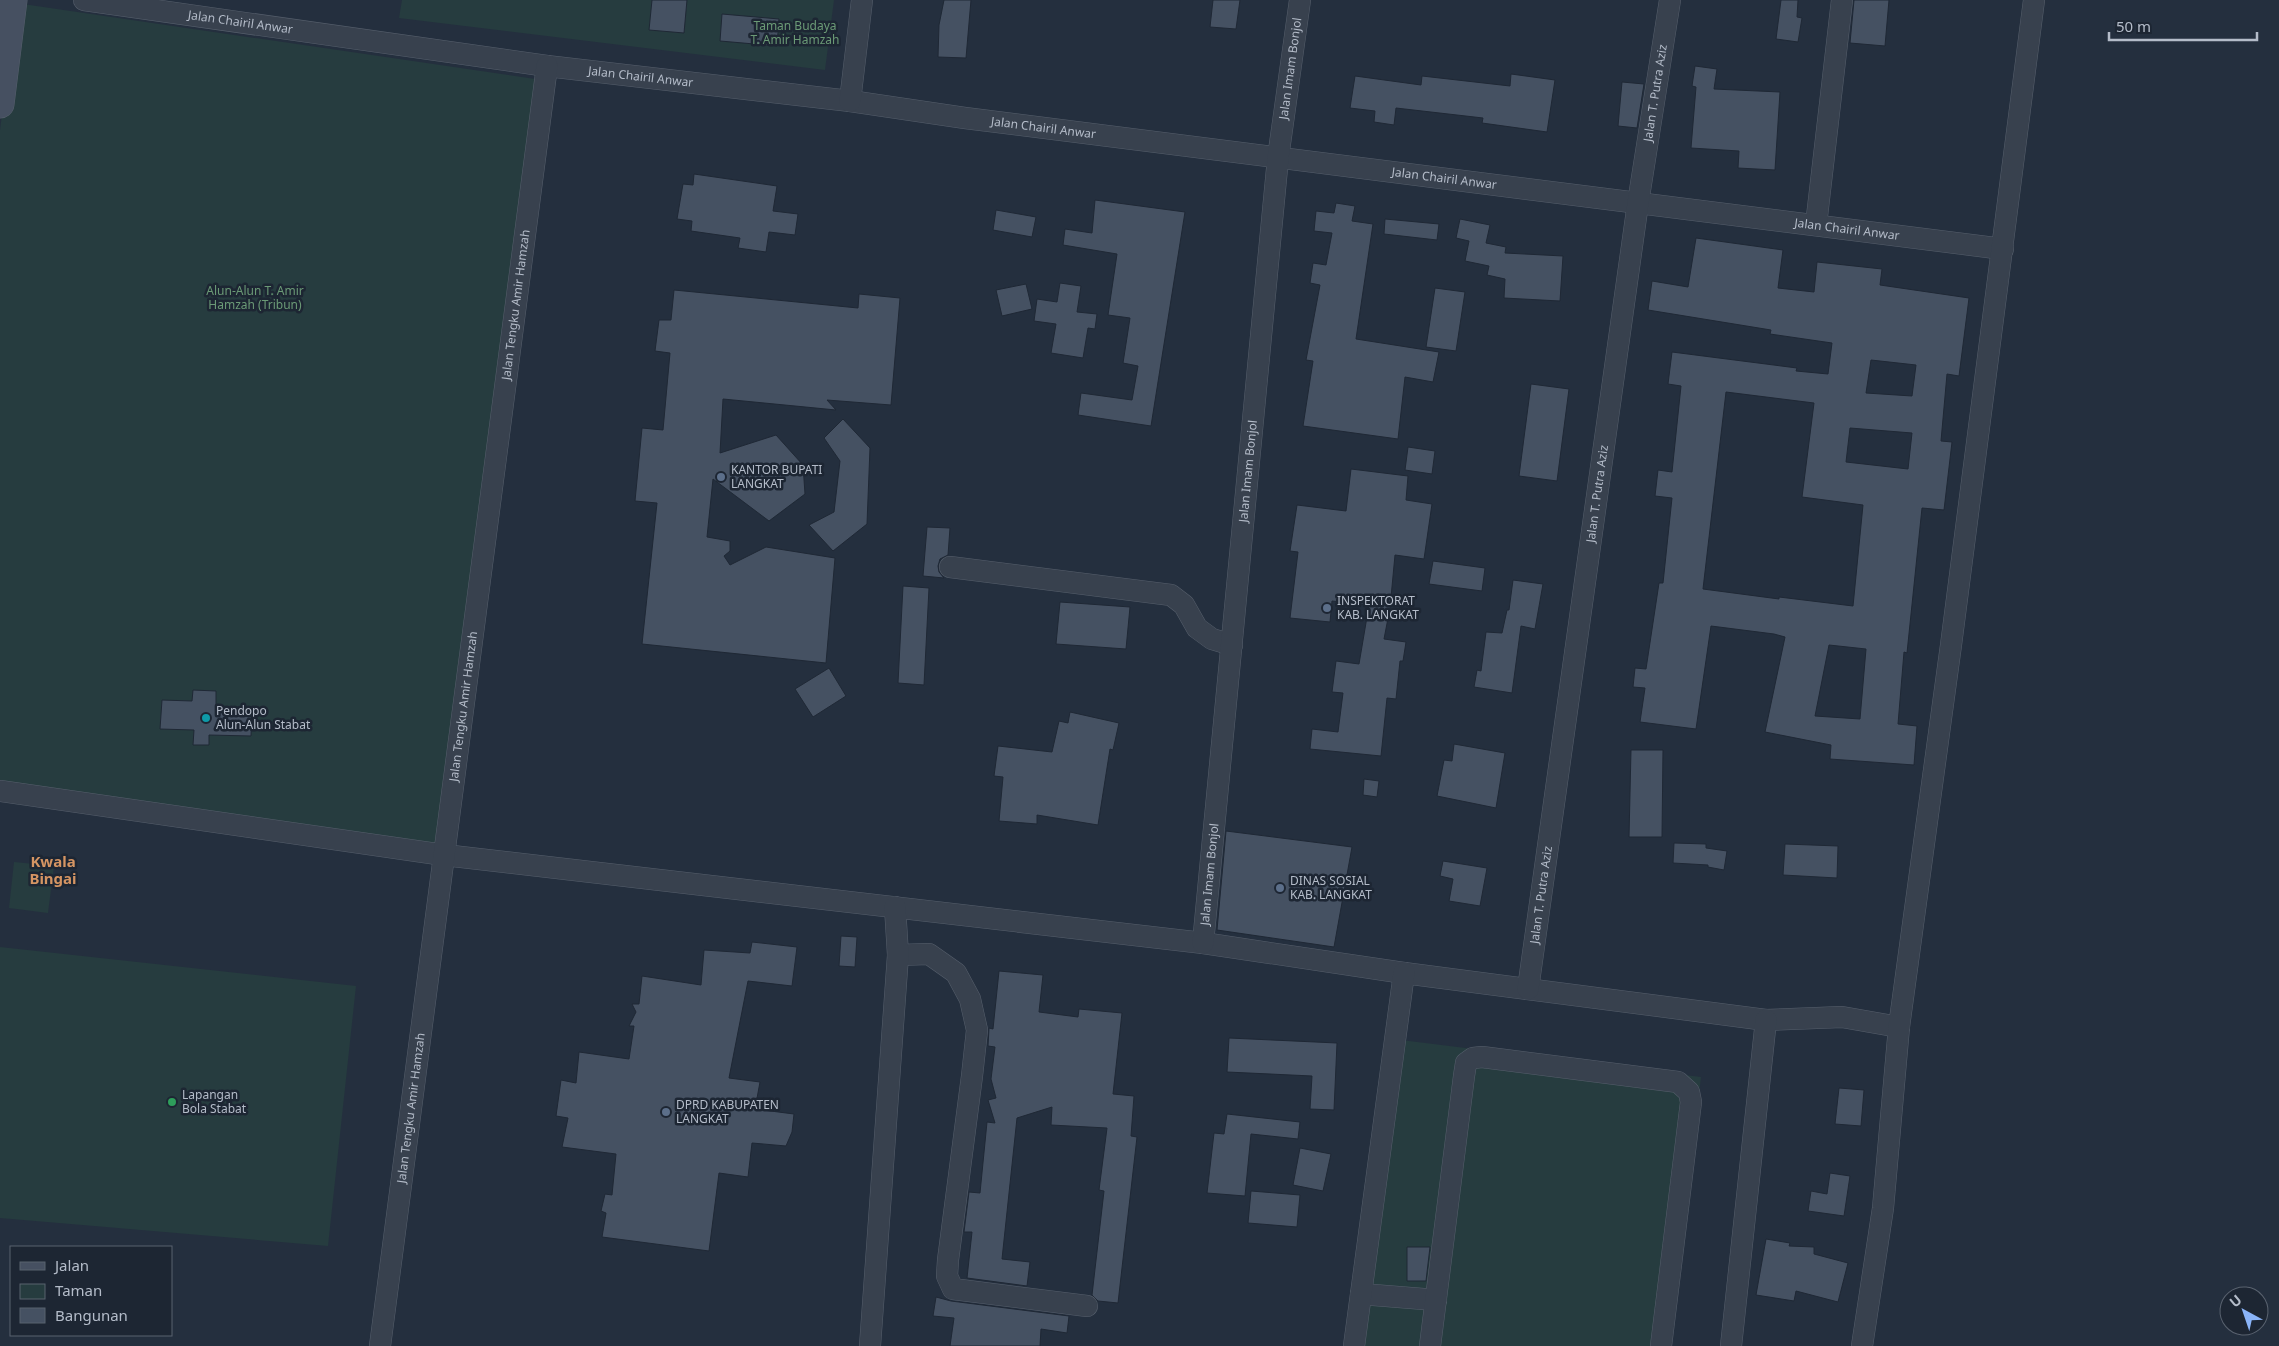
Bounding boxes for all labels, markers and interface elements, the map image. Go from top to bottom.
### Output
street label: Jalan Chairil Anwar [186,6,294,38]
scale bar [2109,10,2256,42]
street label: Jalan Imam Bonjol [1274,16,1305,121]
text: 50 m [2116,16,2151,36]
park label: Taman Budaya T. Amir Hamzah [751,17,839,48]
street label: Jalan T. Putra Aziz [1639,43,1671,144]
street label: Jalan Chairil Anwar [586,62,694,91]
street label: Jalan Chairil Anwar [989,112,1097,142]
street label: Jalan Chairil Anwar [1390,163,1498,193]
street label: Jalan Chairil Anwar [1793,214,1901,244]
street label: Jalan Tengku Amir Hamzah [497,228,534,382]
park label: Alun-Alun T. Amir Hamzah (Tribun) [206,282,304,313]
street label: Jalan Imam Bonjol [1234,419,1261,524]
street label: Jalan T. Putra Aziz [1581,444,1612,545]
place label: KANTOR BUPATI LANGKAT [731,461,822,492]
marker: KANTOR BUPATI LANGKAT [715,471,727,483]
place label: INSPEKTORAT KAB. LANGKAT [1337,592,1419,623]
marker: INSPEKTORAT KAB. LANGKAT [1321,602,1333,614]
street label: Jalan Tengku Amir Hamzah [445,630,481,784]
place label: Pendopo Alun-Alun Stabat [216,702,311,733]
marker: Pendopo Alun-Alun Stabat [200,712,212,724]
street label: Jalan Imam Bonjol [1196,822,1222,927]
street label: Jalan T. Putra Aziz [1525,845,1556,946]
district label: Kwala Bingai [29,851,77,888]
place label: DINAS SOSIAL KAB. LANGKAT [1290,872,1372,903]
marker: DINAS SOSIAL KAB. LANGKAT [1274,882,1286,894]
street label: Jalan Tengku Amir Hamzah [392,1032,429,1185]
place label: Lapangan Bola Stabat [182,1086,247,1117]
marker: Lapangan Bola Stabat [166,1096,178,1108]
place label: DPRD KABUPATEN LANGKAT [676,1096,779,1127]
marker: DPRD KABUPATEN LANGKAT [660,1106,672,1118]
legend [10,1246,172,1336]
text: Jalan [53,1255,89,1275]
text: Taman [55,1280,102,1300]
north arrow [2219,1286,2269,1336]
text: U [2225,1290,2245,1311]
text: Bangunan [55,1305,128,1325]

